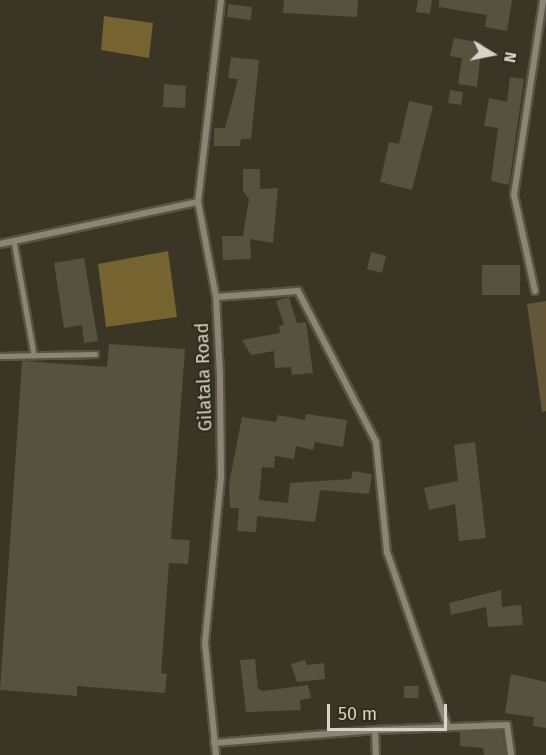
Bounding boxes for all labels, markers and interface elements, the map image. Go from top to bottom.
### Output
north arrow [462,24,522,84]
text: N [500,50,520,64]
street label: Gilatala Road [191,322,217,432]
scale bar [330,692,450,730]
text: 50 m [338,703,377,725]

